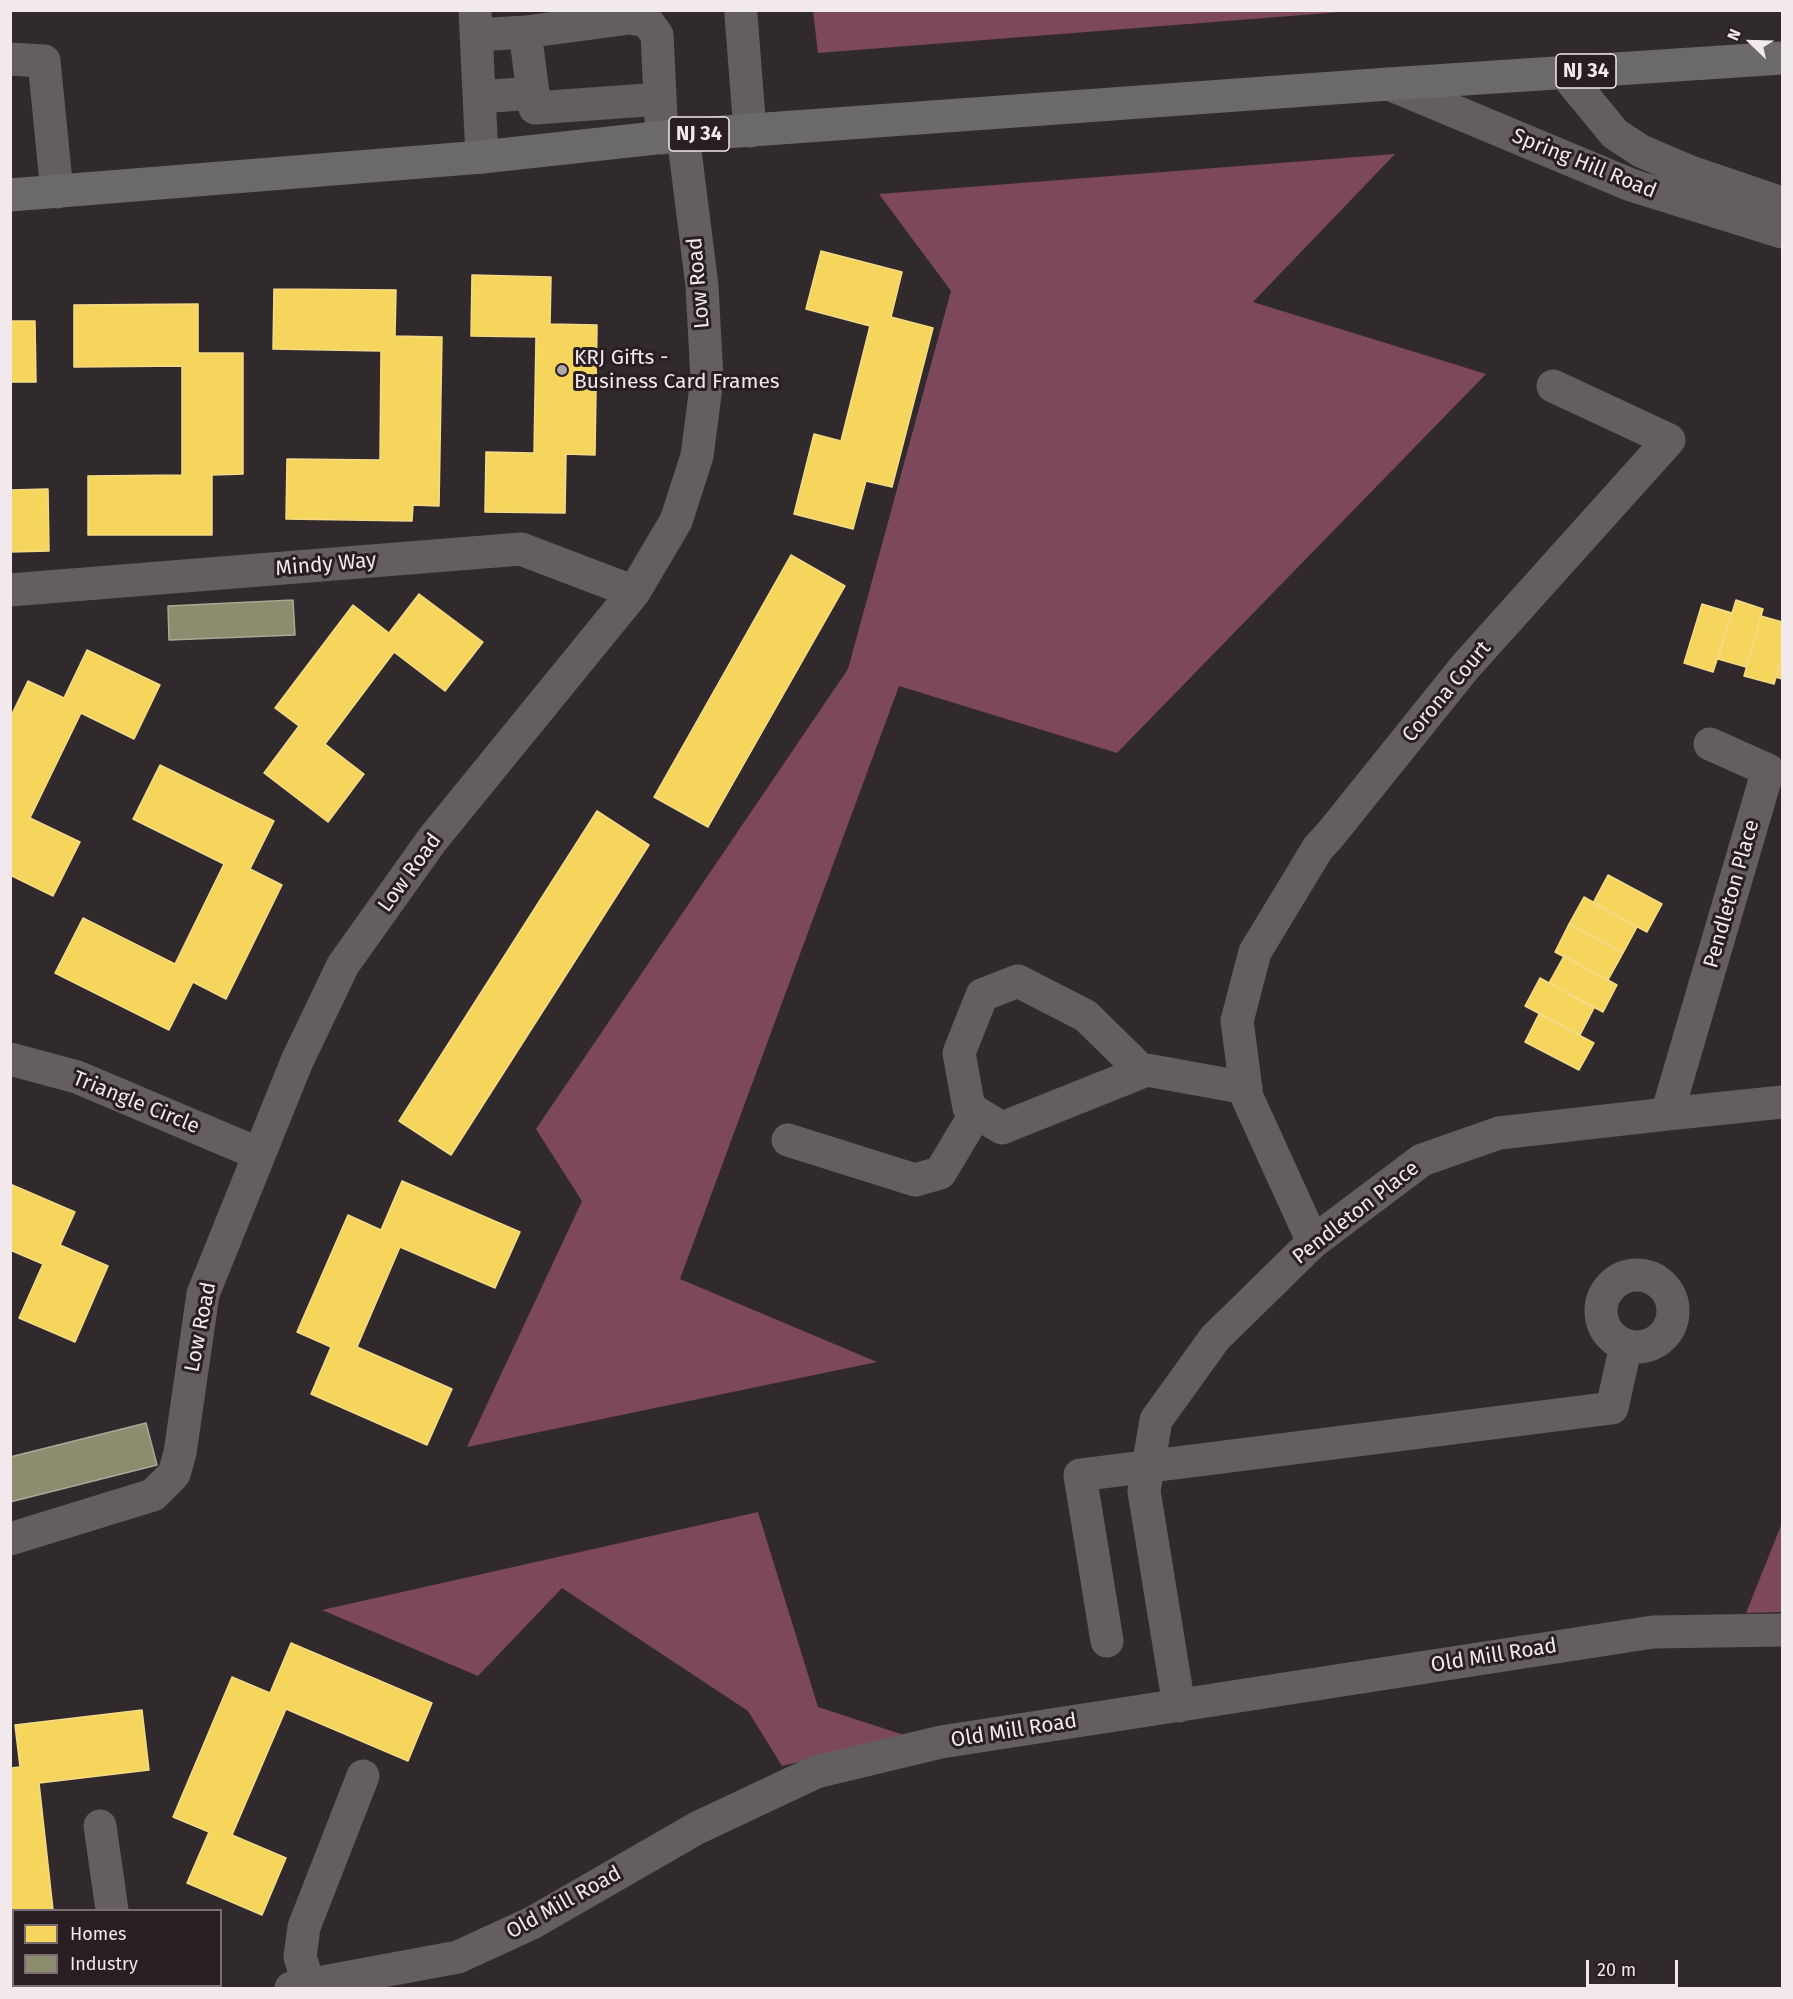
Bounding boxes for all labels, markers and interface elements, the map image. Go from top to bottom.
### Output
north arrow [1721,12,1781,72]
text: N [1723,26,1745,43]
road number: NJ 34 [1556,54,1616,88]
road number: NJ 34 [669,117,729,151]
street label: Spring Hill Road [1508,124,1660,204]
street label: Low Road [682,236,716,330]
place label: KRJ Gifts - Business Card Frames [574,345,780,395]
marker: KRJ Gifts - Business Card Frames [555,363,569,377]
street label: Mindy Way [275,548,377,582]
street label: Corona Court [1397,636,1497,748]
street label: Pendleton Place [1699,817,1765,971]
street label: Low Road [373,829,447,917]
street label: Triangle Circle [69,1066,203,1140]
street label: Pendleton Place [1288,1156,1424,1270]
street label: Low Road [180,1280,222,1374]
street label: Old Mill Road [1429,1634,1559,1678]
street label: Old Mill Road [949,1709,1079,1753]
street label: Old Mill Road [502,1861,626,1945]
legend [12,1909,222,1987]
text: Homes [70,1923,126,1945]
scale bar [1589,1948,1680,1986]
text: Industry [70,1953,138,1975]
text: 20 m [1597,1959,1636,1981]

